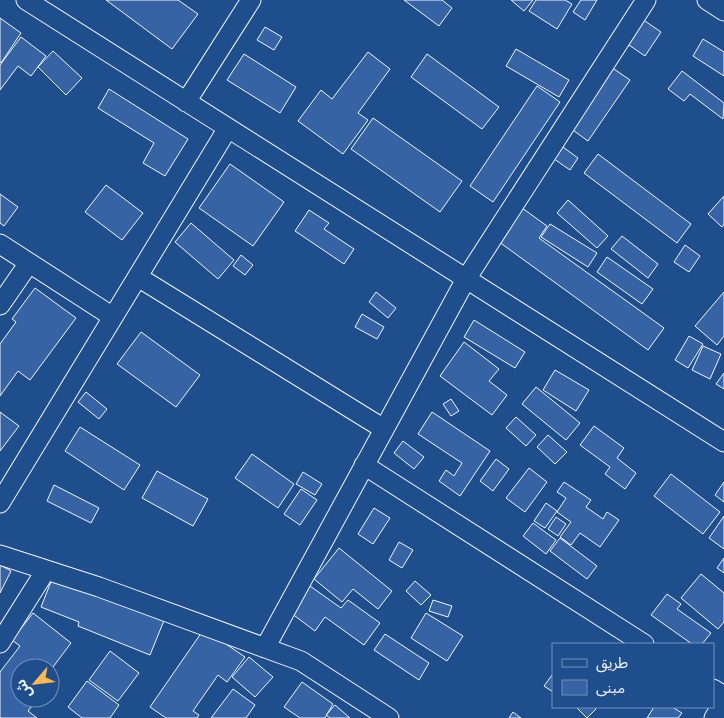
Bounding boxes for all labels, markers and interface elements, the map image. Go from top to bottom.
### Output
legend [552,643,714,708]
text: طريق [596,655,628,673]
north arrow [10,658,60,708]
text: ش [13,677,35,701]
text: مبنى [596,680,625,697]

